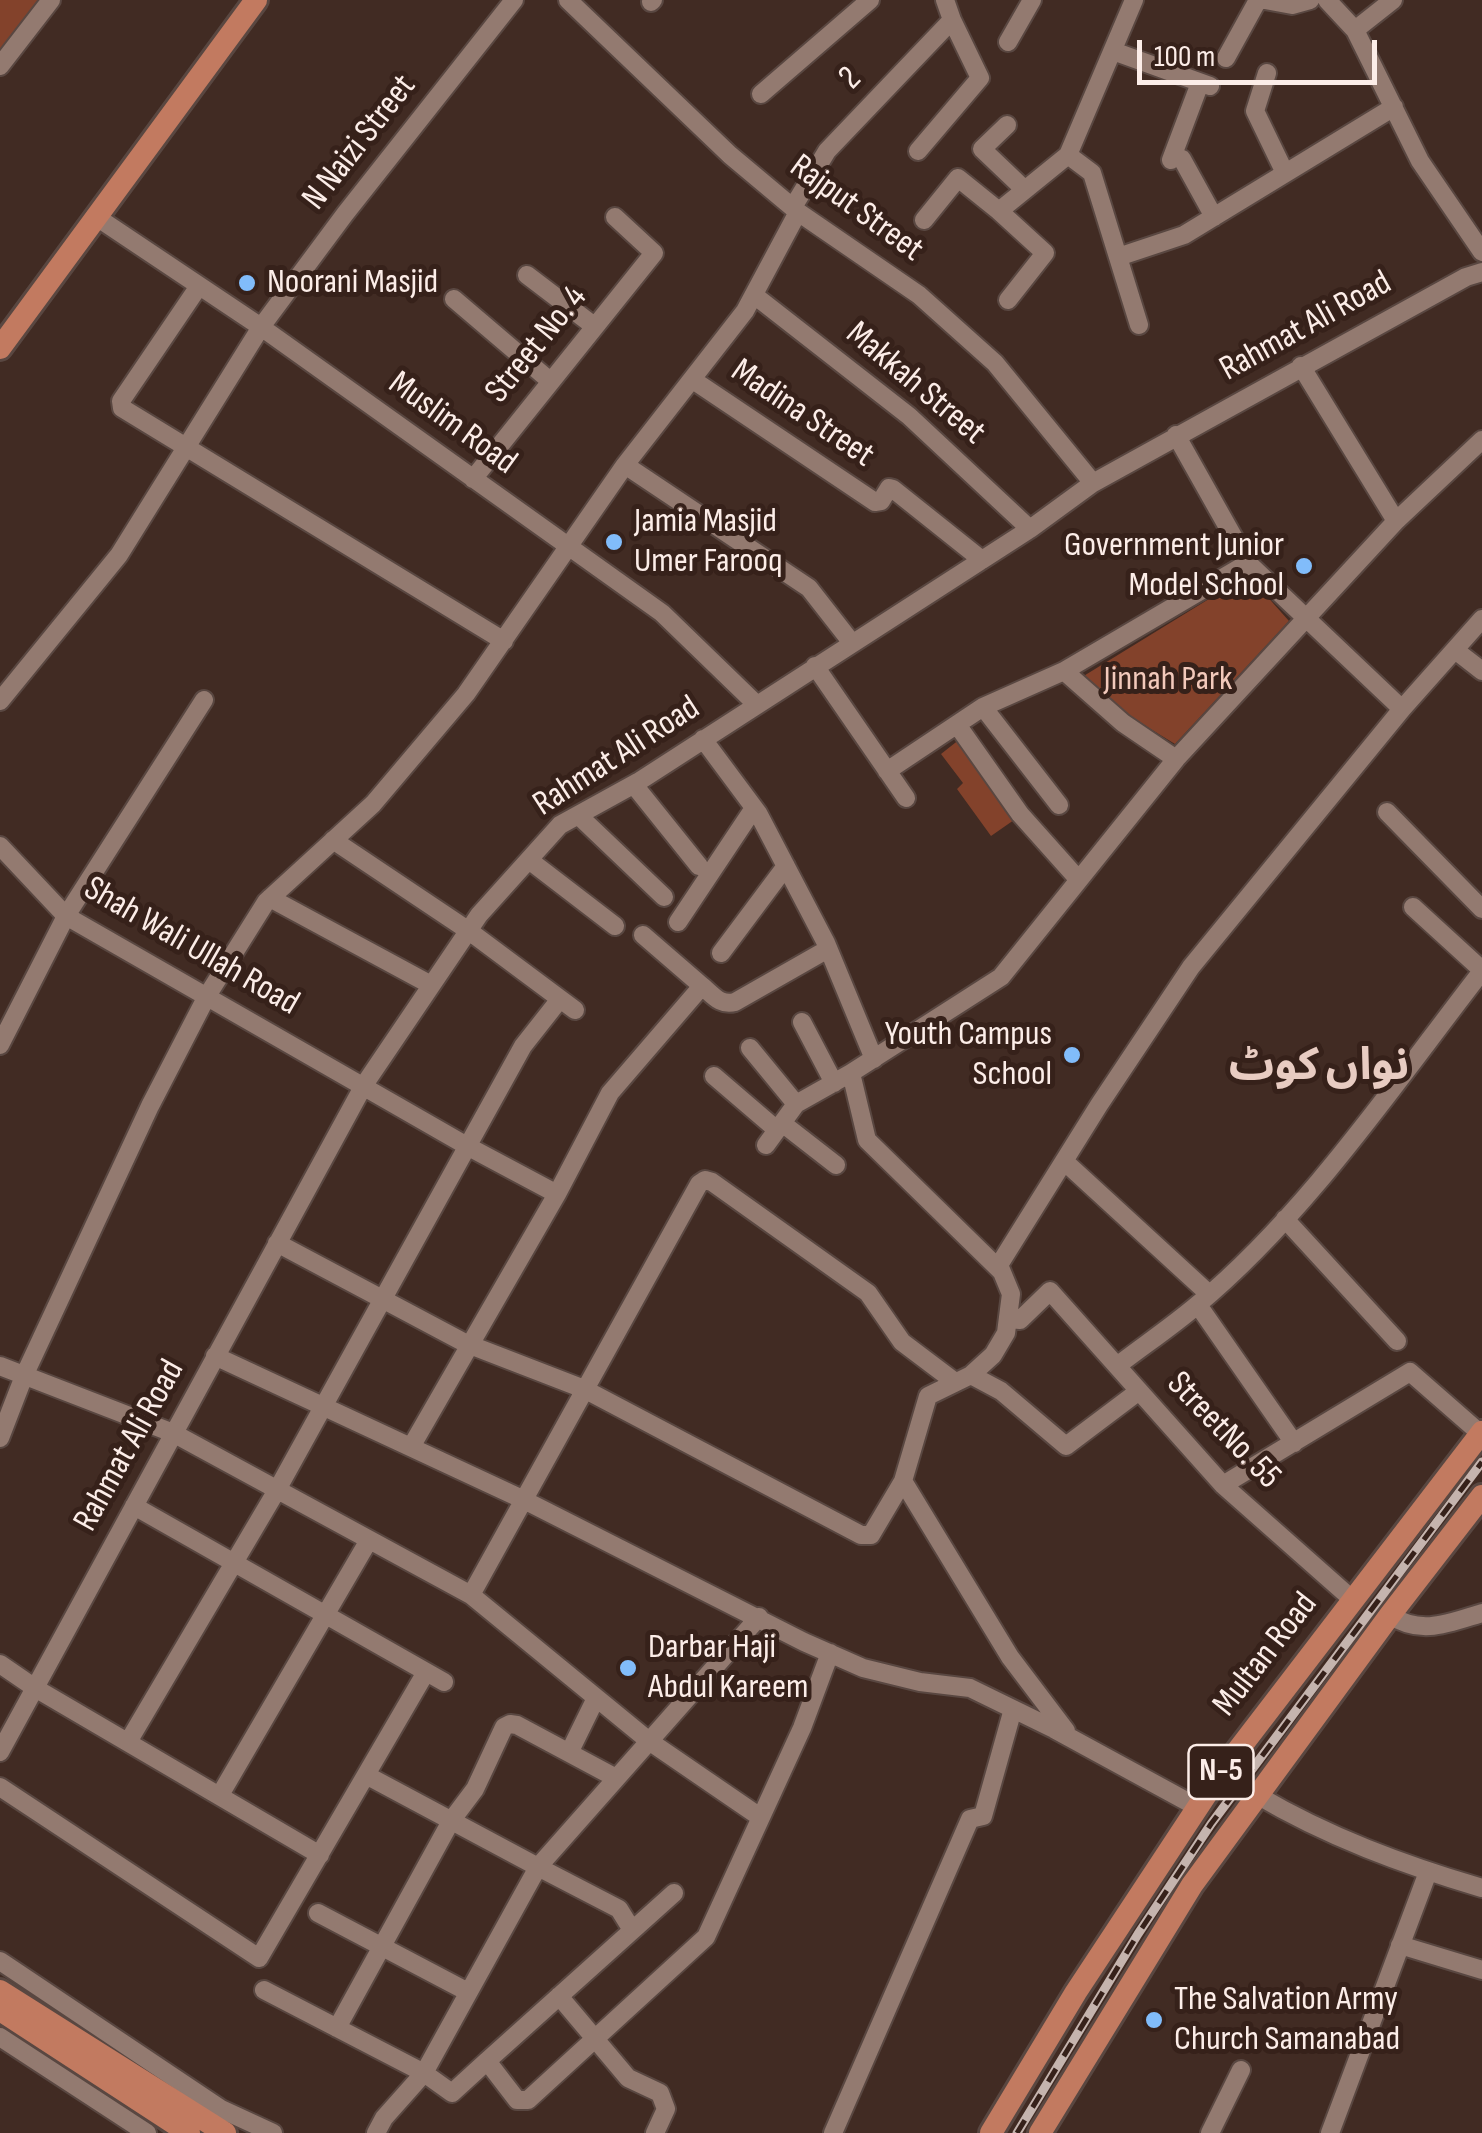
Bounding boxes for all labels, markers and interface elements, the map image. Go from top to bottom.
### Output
scale bar [1142,20,1382,82]
text: 100 m [1154,39,1215,75]
street label: 2 [831,59,871,99]
street label: N Naizi Street [294,67,426,219]
street label: Rajput Street [781,147,931,271]
place label: Noorani Masjid [267,262,438,304]
street label: Rahmat Ali Road [1213,263,1399,391]
marker: Noorani Masjid [236,272,258,294]
street label: Street No. 4 [477,278,597,412]
street label: Makkah Street [837,314,993,454]
street label: Madina Street [723,351,881,477]
street label: Muslim Road [380,363,524,485]
place label: Jamia Masjid Umer Farooq [634,501,783,583]
place label: Government Junior Model School [1064,525,1284,607]
marker: Jamia Masjid Umer Farooq [603,531,625,553]
marker: Government Junior Model School [1293,555,1315,577]
park label: Jinnah Park [1104,659,1232,701]
street label: Rahmat Ali Road [526,688,708,826]
street label: Shah Wali Ullah Road [76,868,306,1026]
place label: Youth Campus School [885,1014,1052,1096]
district label: نواں کوٹ [1229,1041,1409,1095]
marker: Youth Campus School [1061,1044,1083,1066]
street label: Rahmat Ali Road [66,1353,194,1539]
street label: StreetNo. 55 [1157,1364,1289,1498]
street label: Multan Road [1205,1585,1327,1725]
place label: Darbar Haji Abdul Kareem [648,1627,808,1709]
marker: Darbar Haji Abdul Kareem [617,1657,639,1679]
road number: N-5 [1188,1745,1254,1799]
place label: The Salvation Army Church Samanabad [1174,1979,1400,2061]
marker: The Salvation Army Church Samanabad [1143,2009,1165,2031]

